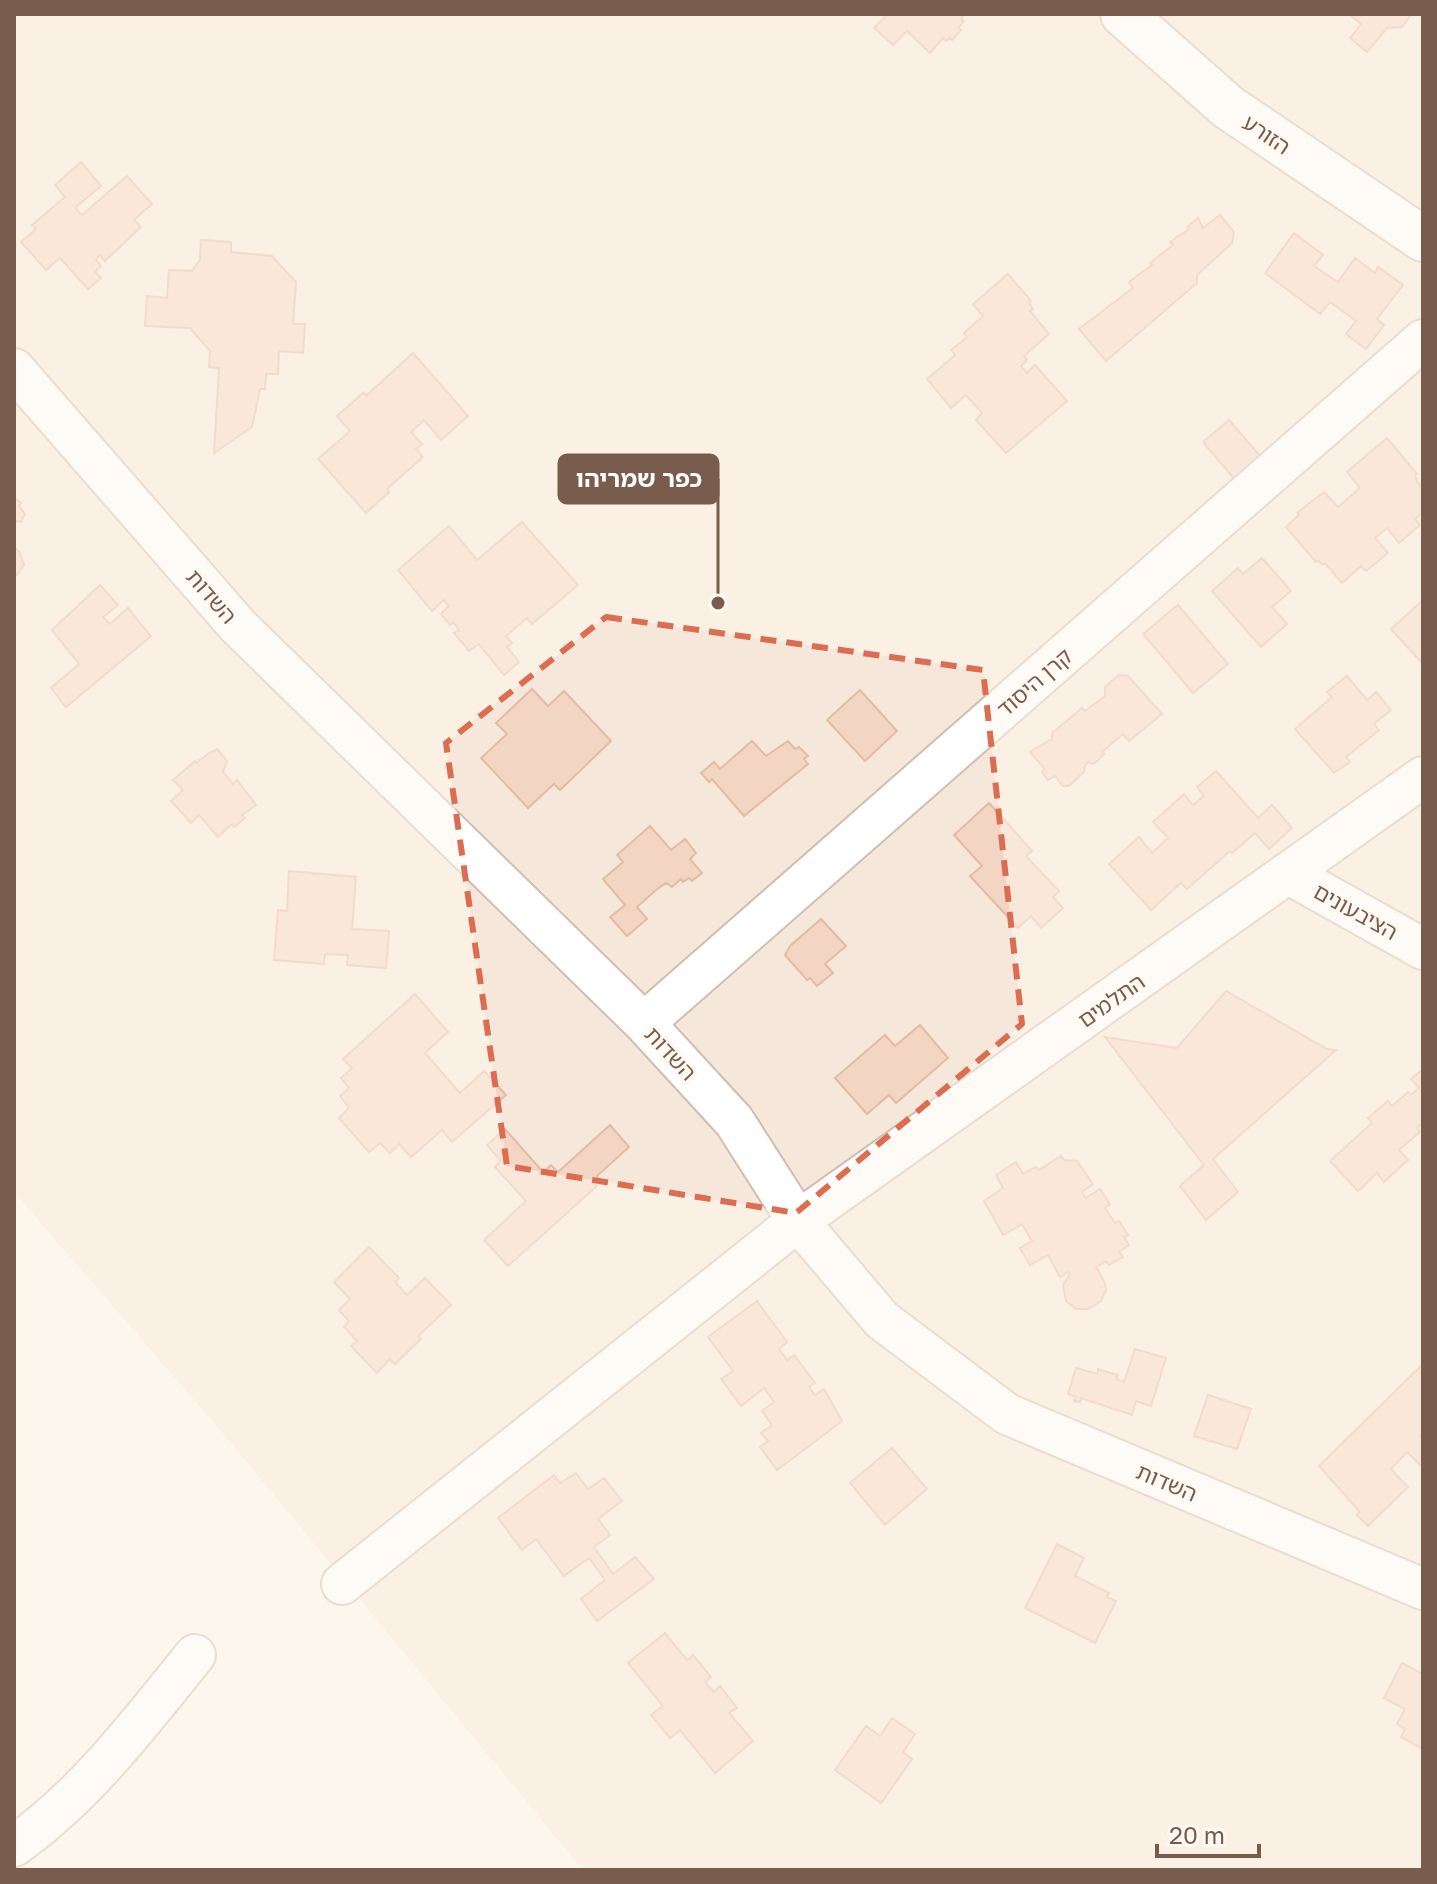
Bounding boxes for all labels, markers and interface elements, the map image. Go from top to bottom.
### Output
street label: הזורע [1238,108,1296,160]
callout: כפר שמריהו [559,455,718,503]
text: כפר שמריהו [576,463,702,492]
street label: השדות [181,563,243,629]
street label: קרן היסוד [991,642,1077,722]
street label: הציבעונים [1309,877,1403,945]
street label: התלמים [1072,967,1150,1033]
street label: השדות [639,1021,703,1085]
street label: השדות [1133,1457,1201,1507]
scale bar [1157,1808,1259,1858]
text: 20 m [1169,1820,1225,1849]

